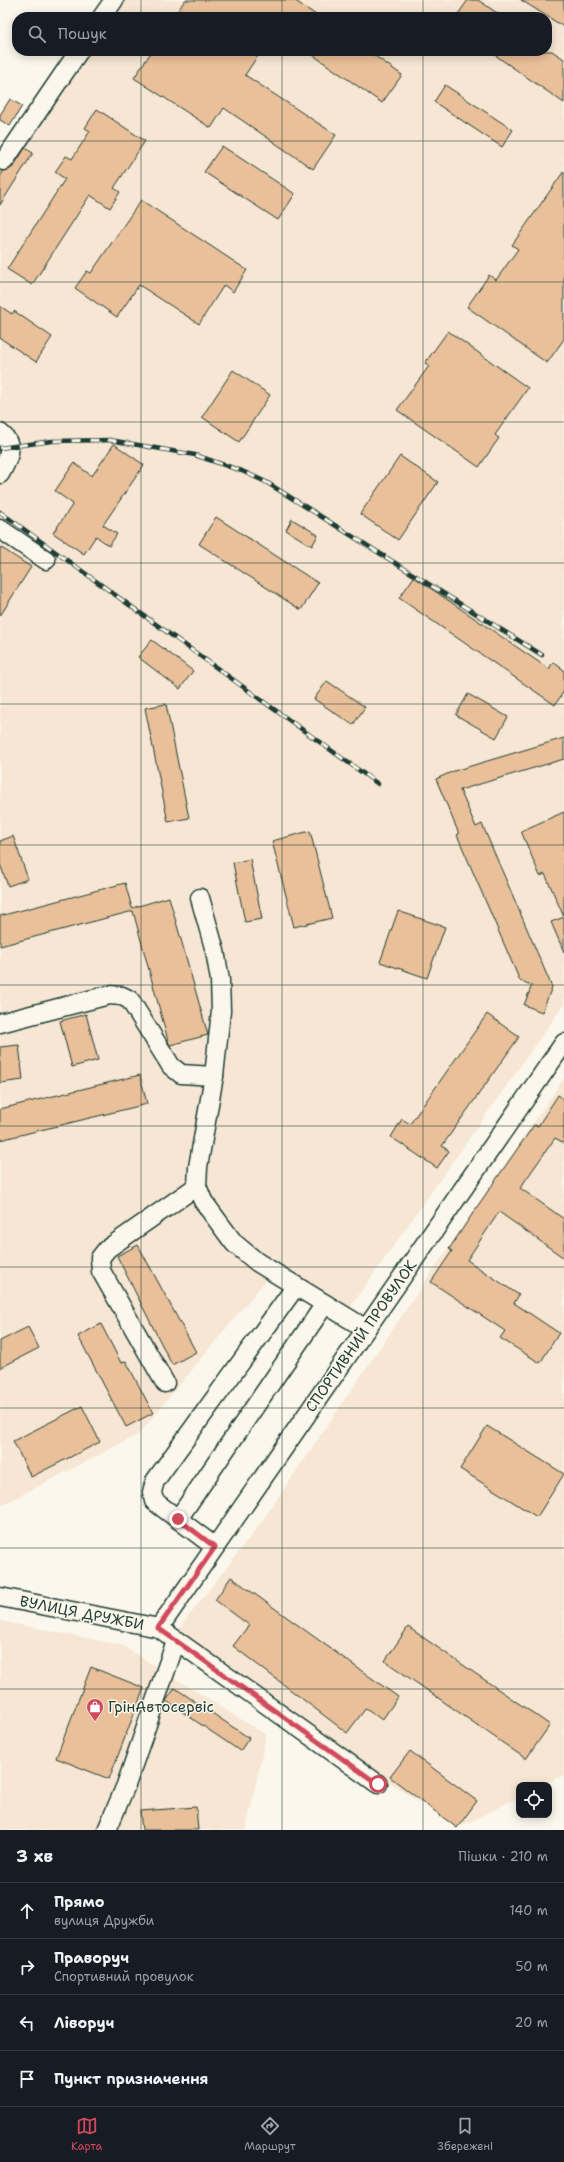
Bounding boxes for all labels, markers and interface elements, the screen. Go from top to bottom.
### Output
search box [12,12,552,56]
icon: search [26,23,48,45]
text: Пошук [58,24,107,44]
street label: СПОРТИВНИЙ ПРОВУЛОК [300,1255,421,1416]
route end [169,1510,187,1528]
street label: ВУЛИЦЯ ДРУЖБИ [18,1591,146,1635]
shop icon: ГрінАвтосервіс [85,1697,105,1722]
place label: ГрінАвтосервіс [108,1697,214,1717]
route start [369,1775,387,1793]
map controls [516,1782,552,1818]
button: locate [516,1782,552,1818]
text: 3 хв [16,1845,53,1867]
text: Пішки · 210 m [458,1848,548,1865]
text: Прямо [54,1892,104,1912]
icon: ahead [16,1900,38,1922]
text: 140 m [509,1902,548,1919]
text: вулиця Дружби [54,1912,154,1929]
text: Праворуч [54,1948,129,1968]
icon: right [16,1956,38,1978]
text: 50 m [515,1958,548,1975]
text: Спортивний провулок [54,1968,194,1985]
icon: left [16,2012,38,2034]
text: Ліворуч [54,2013,114,2033]
text: 20 m [515,2014,548,2031]
icon: arrive [16,2068,38,2090]
text: Пункт призначення [54,2069,209,2089]
tab: Карта [71,2115,102,2154]
tab: Маршрут [244,2115,296,2154]
tab: Збережені [437,2115,493,2154]

